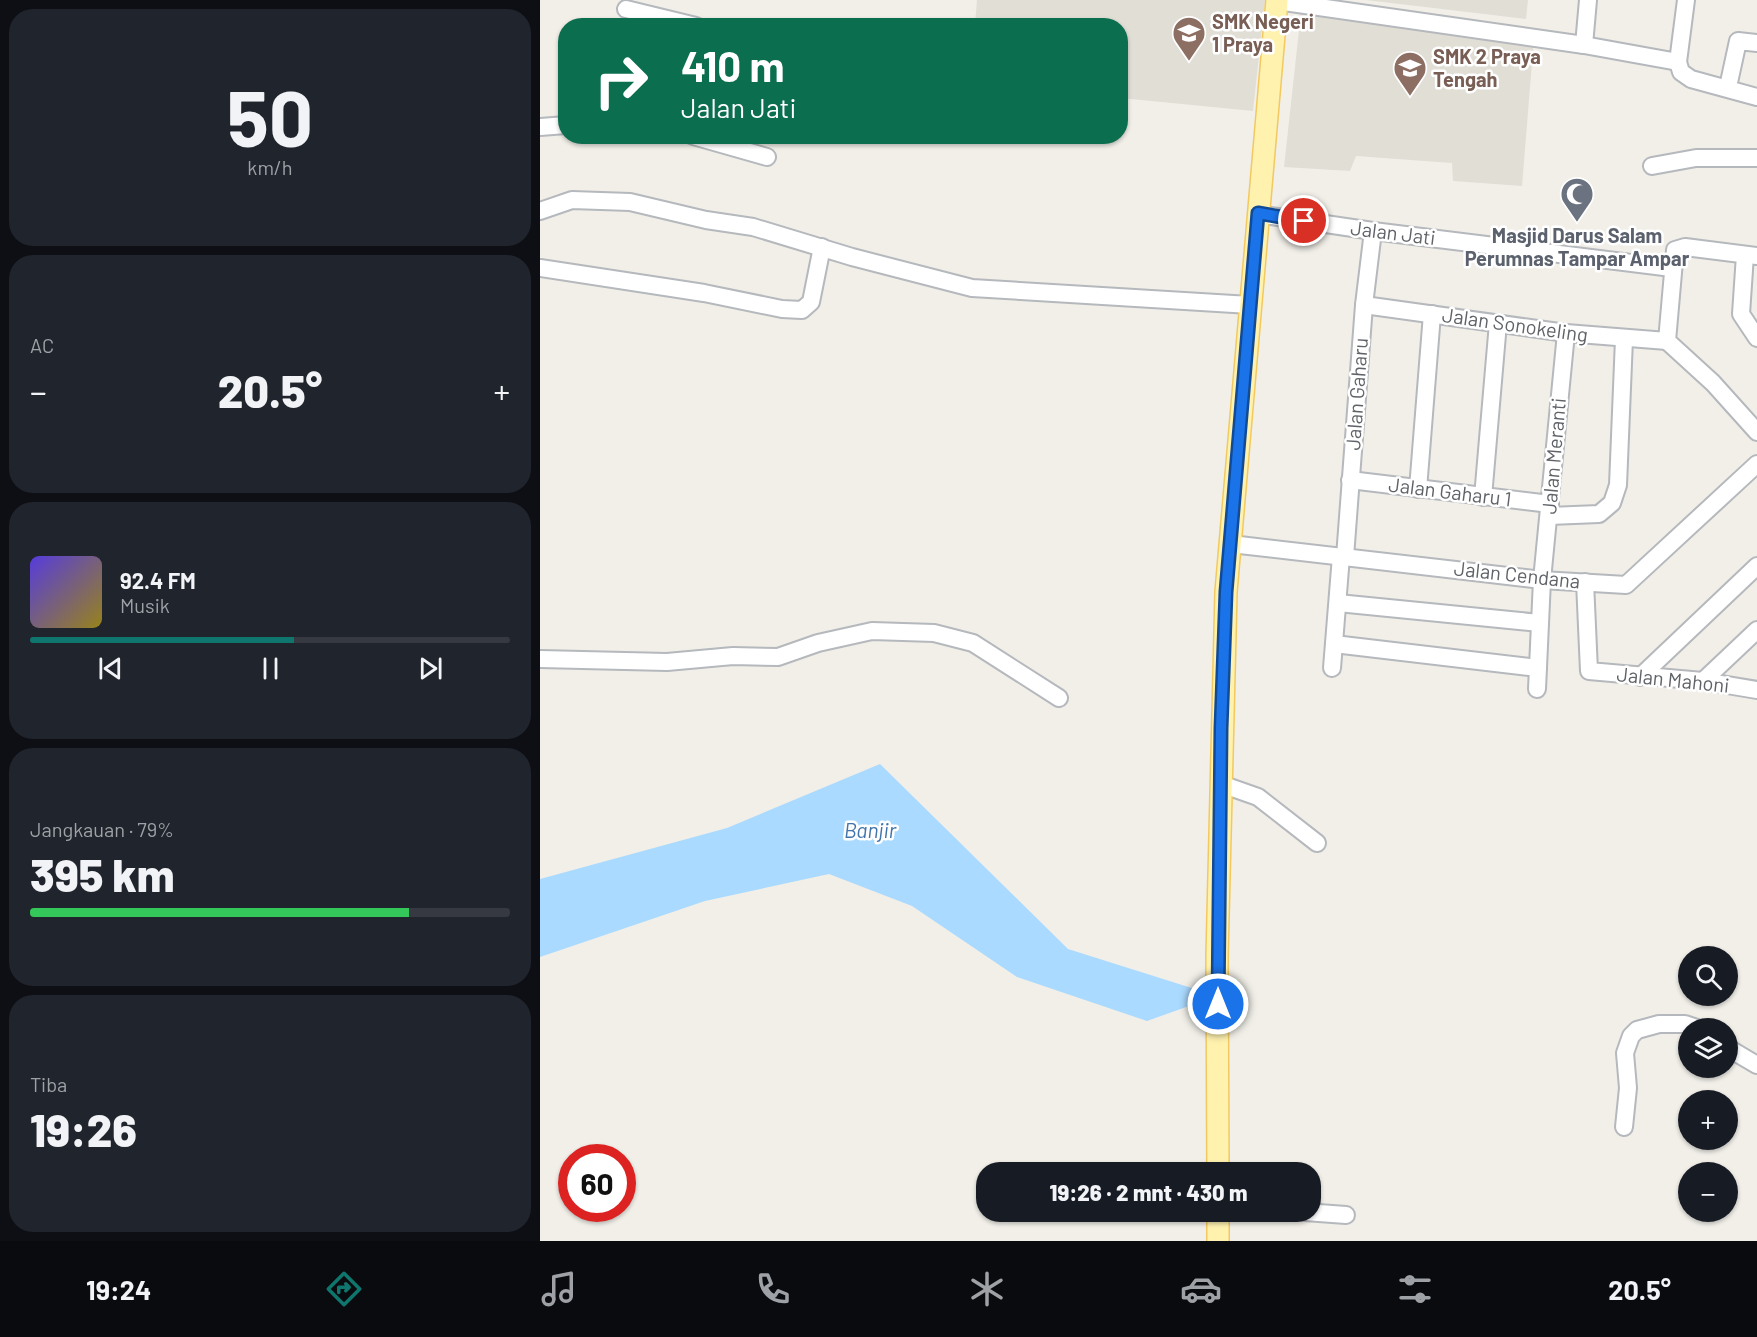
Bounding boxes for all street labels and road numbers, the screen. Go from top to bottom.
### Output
street label: Jalan Jati [1349,215,1437,249]
street label: Jalan Sonokeling [1441,302,1590,346]
street label: Jalan Gaharu [1340,337,1372,451]
street label: Jalan Meranti [1536,397,1570,515]
street label: Jalan Gaharu 1 [1387,472,1513,510]
street label: Jalan Cendana [1453,555,1581,593]
street label: Jalan Mahoni [1616,661,1731,697]

